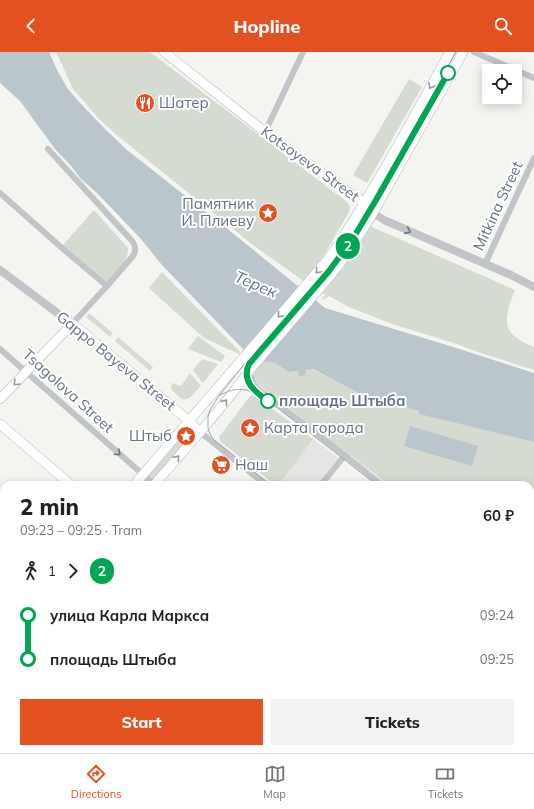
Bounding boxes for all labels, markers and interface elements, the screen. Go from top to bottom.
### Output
icon: back [20,15,42,37]
text: Hopline [233,15,301,38]
icon: search [492,15,514,37]
map controls [482,64,522,104]
button: locate [482,64,522,104]
unlabelled marker [440,65,456,81]
one-way arrow [429,82,436,89]
restaurant icon: Шатер [134,92,156,114]
place label: Шатер [159,93,209,112]
street label: Kotsoyeva Street [257,121,363,206]
street label: Mitkina Street [469,158,526,253]
place label: Памятник И. Плиеву [181,194,255,230]
place icon: Памятник И. Плиеву [257,202,279,224]
one-way arrow [404,226,411,234]
line badge: 2 [335,233,361,259]
text: 2 [344,237,352,255]
water label: Терек [232,266,281,302]
one-way arrow [316,266,323,273]
street label: Gappo Bayeva Street [53,307,180,414]
one-way arrow [278,310,285,317]
street label: Tsagolova Street [19,345,118,437]
one-way arrow [13,378,21,386]
place label: площадь Штыба [279,391,405,410]
marker: площадь Штыба [260,393,276,409]
one-way arrow [221,399,228,406]
place icon: Карта города [239,417,261,439]
place label: Карта города [264,418,364,437]
place icon: Штыб [175,425,197,447]
place label: Штыб [129,426,172,445]
one-way arrow [114,449,121,456]
supermarket icon: Наш [210,454,232,476]
place label: Наш [235,455,268,474]
one-way arrow [173,456,180,463]
text: 2 min [20,493,79,521]
text: 60 ₽ [483,506,514,525]
text: 09:23 – 09:25 · Tram [20,522,142,538]
icon: walk [20,560,42,582]
icon: forward [62,560,84,582]
text: 2 [98,562,106,580]
text: 1 [48,563,56,579]
text: улица Карла Маркса [50,606,209,625]
text: 09:24 [480,607,514,623]
text: площадь Штыба [50,650,176,669]
text: 09:25 [480,651,514,667]
button: Start [20,699,263,745]
button: Tickets [271,699,514,745]
tab: Directions [71,763,122,801]
tab: Map [263,763,286,801]
tab: Tickets [428,763,463,801]

